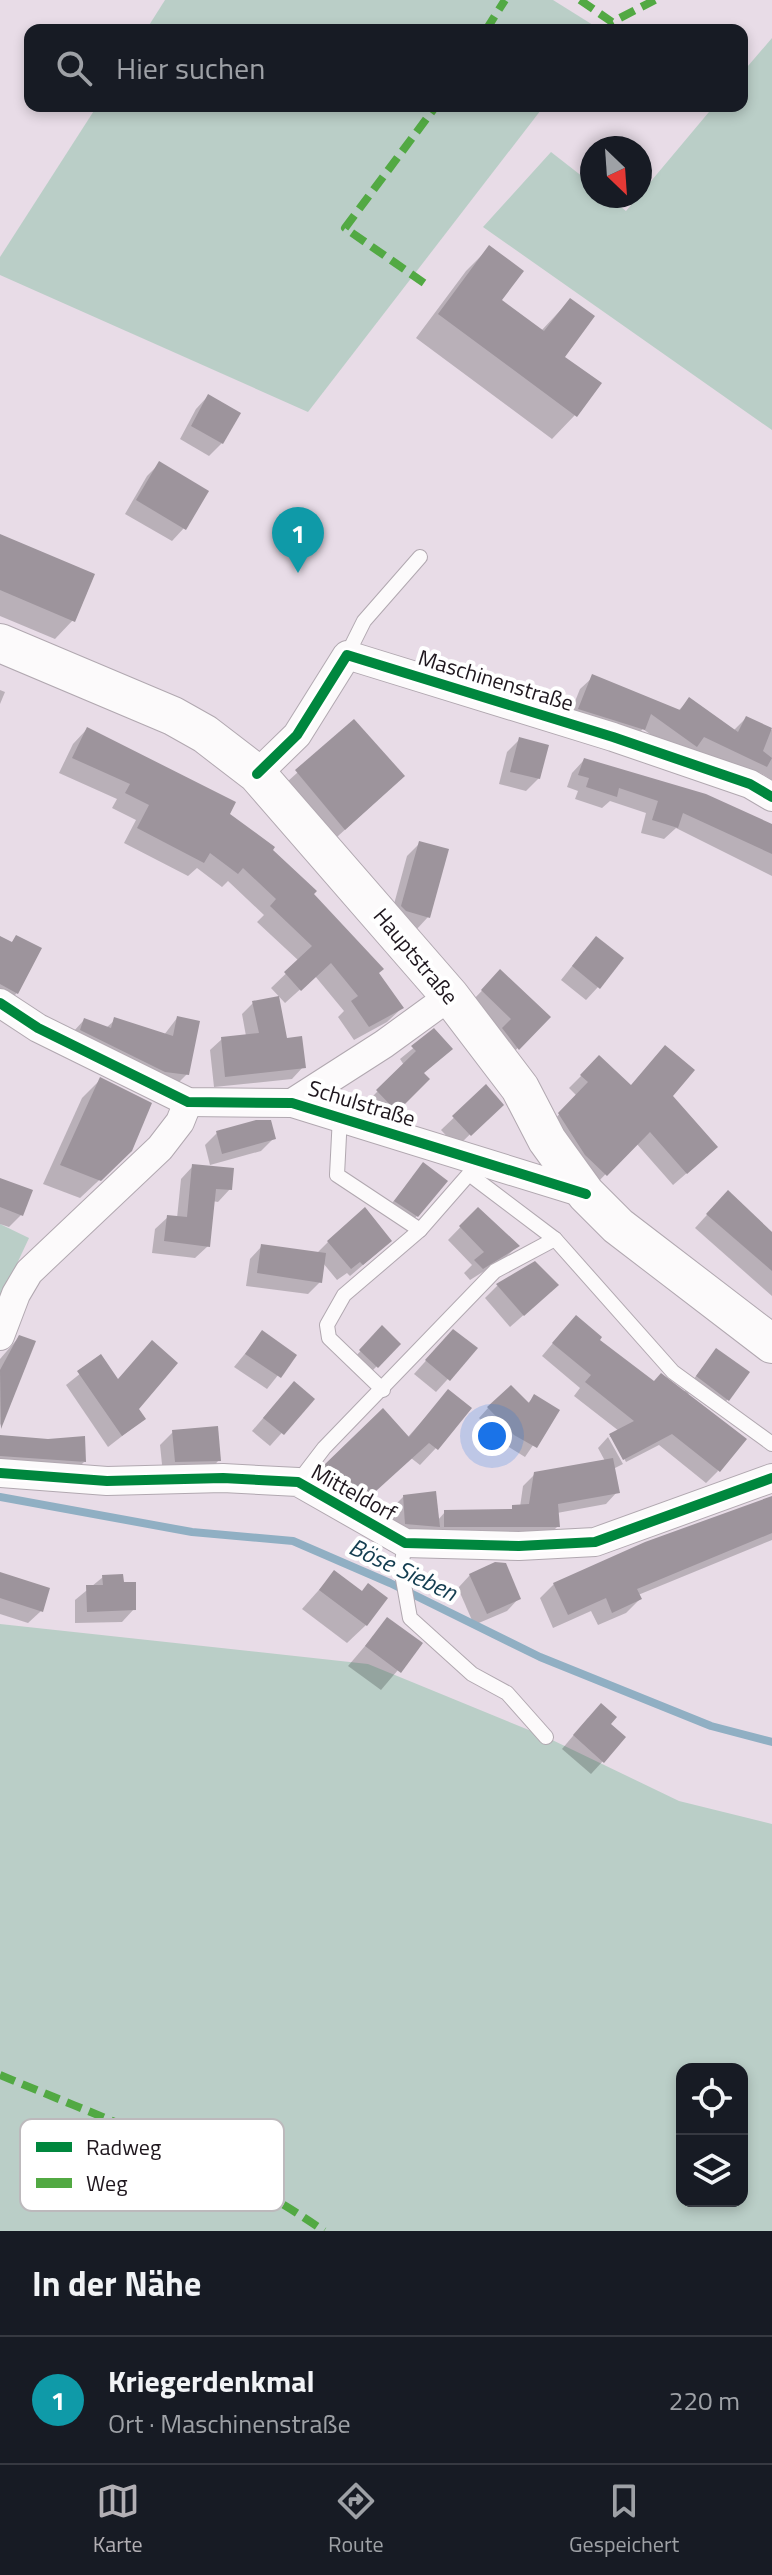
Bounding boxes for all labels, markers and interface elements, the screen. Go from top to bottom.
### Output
search box [24,24,748,112]
text: Hier suchen [116,45,265,91]
icon: search [52,46,96,90]
north arrow [580,136,652,208]
pin: 1 [272,507,324,573]
street label: Maschinenstraße [414,640,578,720]
street label: Hauptstraße [365,900,467,1012]
street label: Schulstraße [304,1071,420,1135]
your location [472,1416,512,1456]
street label: Mitteldorf [305,1455,404,1530]
water label: Böse Sieben [344,1528,464,1610]
map controls [676,2063,748,2207]
button: locate [676,2063,748,2135]
legend [20,2119,284,2211]
text: Radweg [86,2130,161,2164]
button: layers [676,2135,748,2207]
text: Weg [86,2166,127,2200]
text: In der Nähe [32,2257,201,2309]
text: Kriegerdenkmal [108,2358,315,2404]
text: 1 [51,2381,65,2420]
text: 220 m [669,2381,740,2420]
text: Ort · Maschinenstraße [108,2404,351,2443]
tab: Karte [93,2479,143,2561]
tab: Route [328,2479,384,2561]
tab: Gespeichert [569,2479,679,2561]

